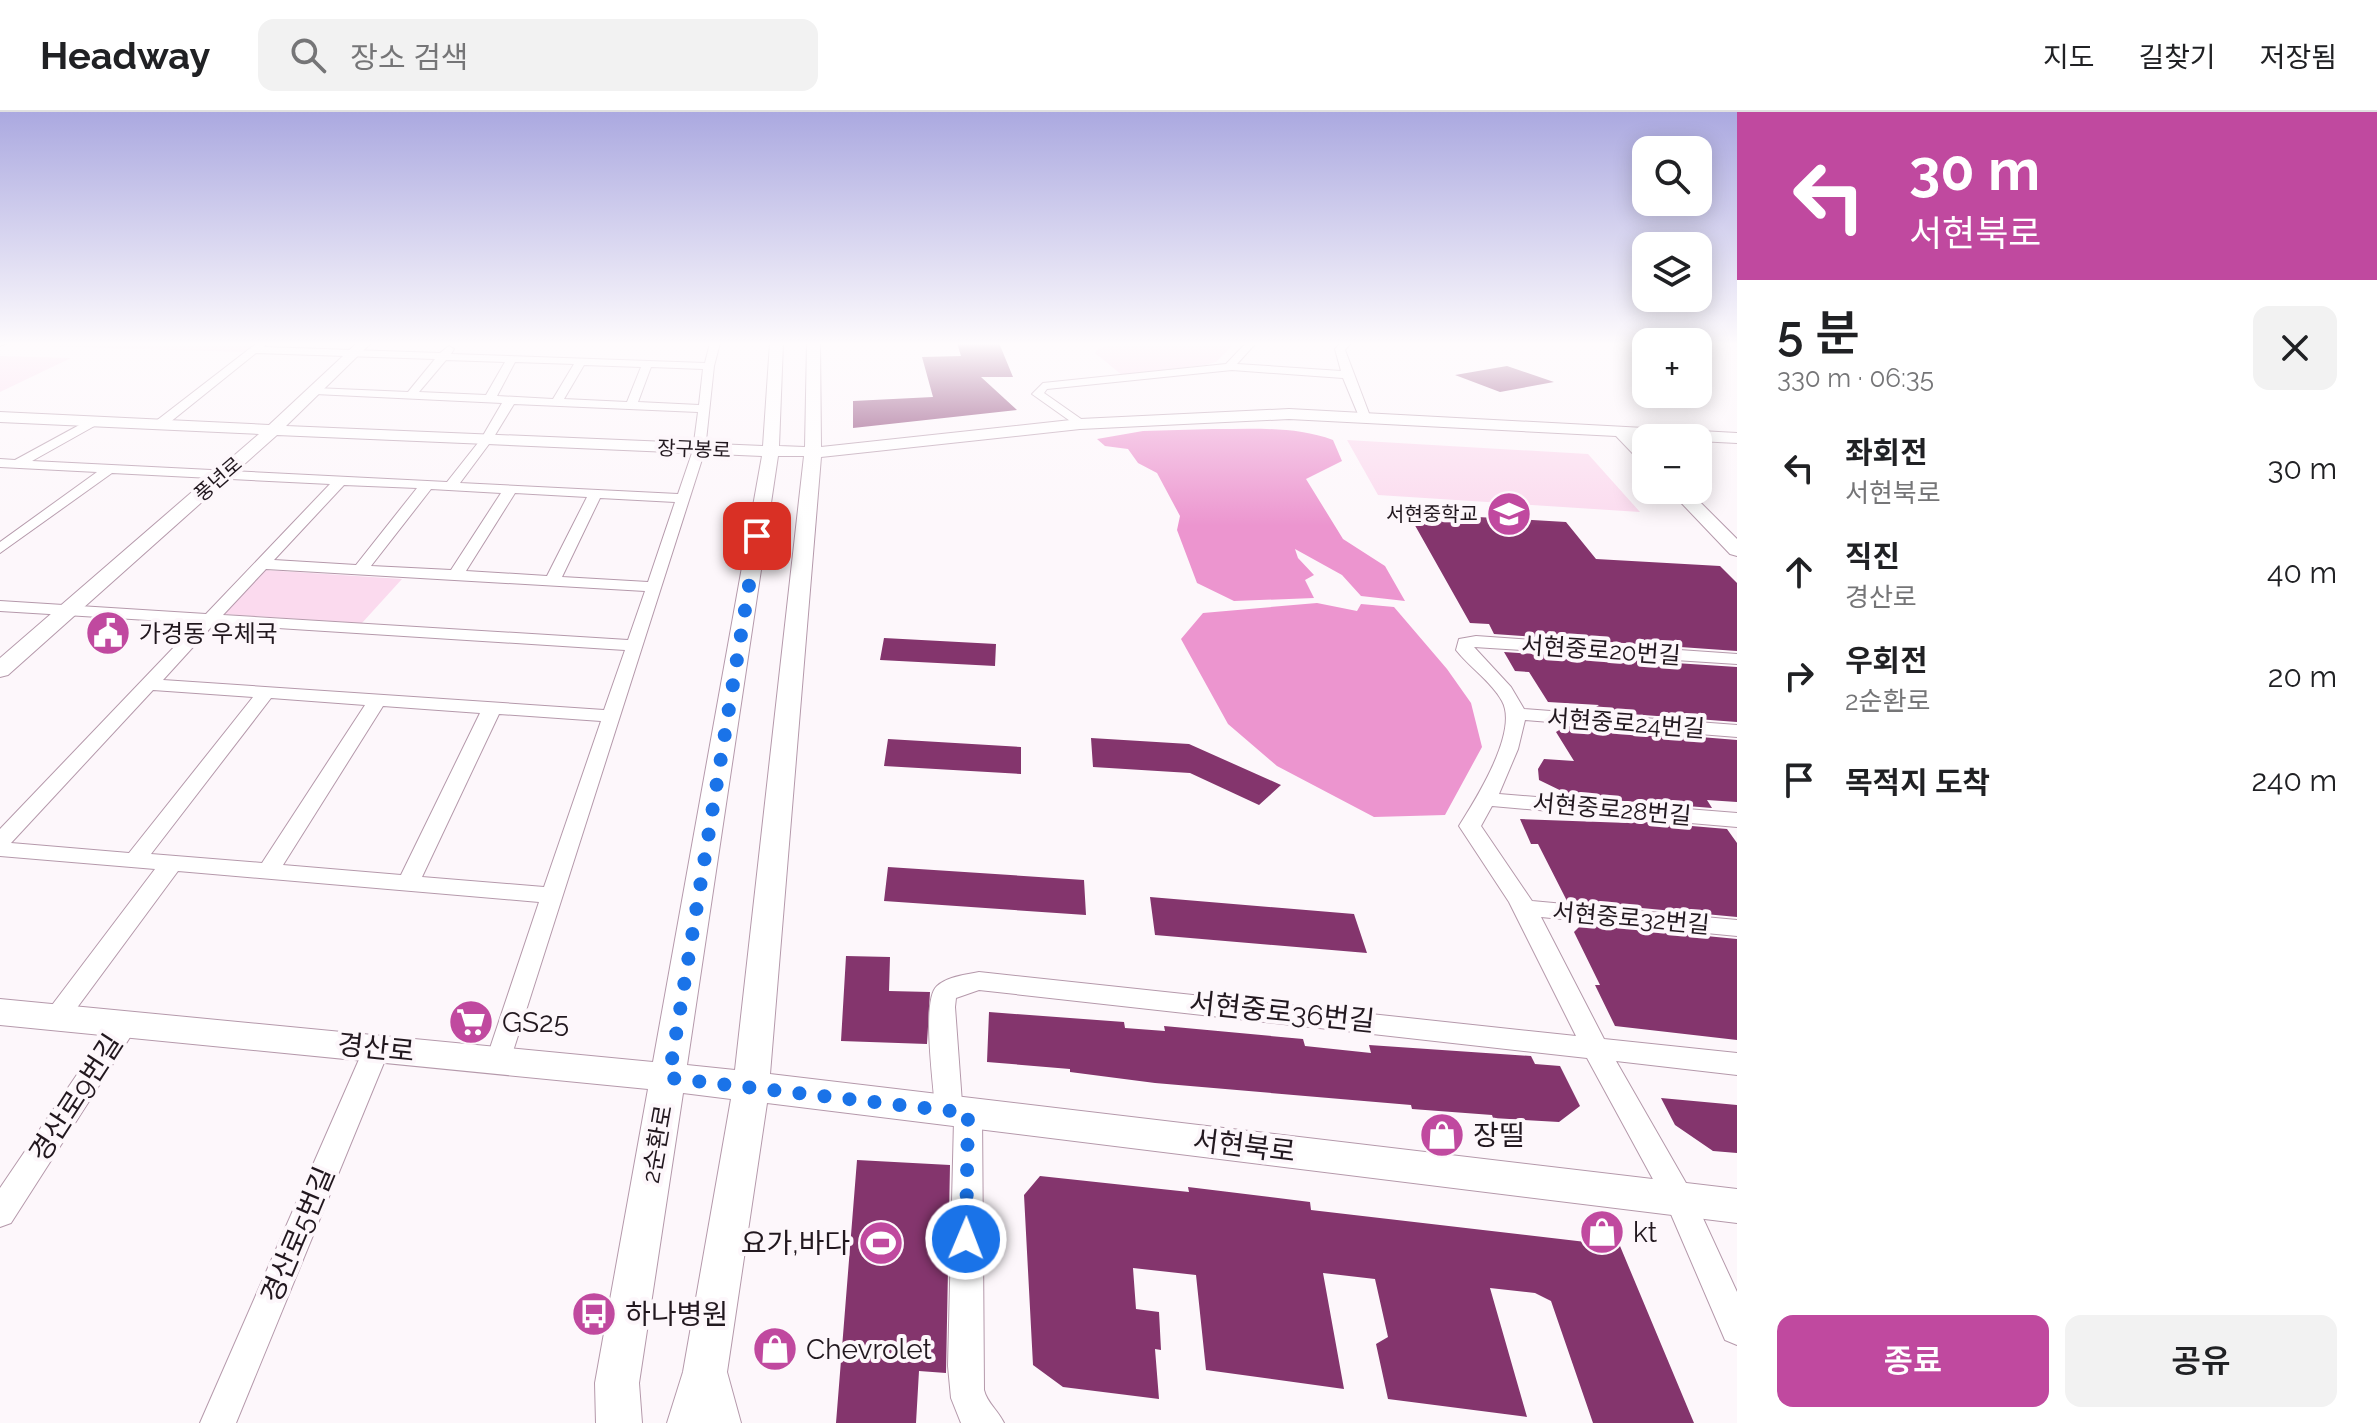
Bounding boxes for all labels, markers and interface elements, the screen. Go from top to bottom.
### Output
search box [258,19,818,91]
text: Headway [40,33,210,78]
icon: search [286,33,330,77]
text: 장소 검색 [350,40,468,75]
text: 지도 [2043,41,2094,74]
text: 길찾기 [2138,41,2216,74]
text: 저장됨 [2260,41,2337,74]
map controls [1632,136,1712,504]
button: search [1632,136,1712,216]
text: 30 m [1909,137,2040,203]
icon: left [1777,144,1881,248]
text: 서현북로 [1909,212,2041,254]
button: layers [1632,232,1712,312]
text: 5 분 [1777,305,1859,361]
button: close [2253,306,2337,390]
button: + [1632,328,1712,408]
text: 330 m · 06:35 [1777,363,1934,393]
button: − [1632,424,1712,504]
text: 좌회전 [1845,435,1928,470]
street label: 장구봉로 [657,436,731,462]
icon: left [1777,446,1821,490]
text: 30 m [2267,451,2337,486]
street label: 풍년로 [189,452,247,506]
text: 서현북로 [1845,478,1941,508]
school or university icon: 서현중학교 [1485,490,1533,538]
pin [723,502,791,570]
place label: 서현중학교 [1386,502,1478,526]
icon: arrive [735,514,779,558]
text: 직진 [1845,539,1900,574]
icon: ahead [1777,550,1821,594]
text: 40 m [2267,555,2337,590]
text: 경산로 [1845,582,1917,612]
public building icon: 가경동 우체국 [84,609,132,657]
place label: 가경동 우체국 [139,619,278,648]
street label: 서현중로20번길 [1520,630,1682,670]
text: 우회전 [1845,643,1928,678]
icon: right [1777,654,1821,698]
text: 20 m [2268,659,2337,694]
text: 2순환로 [1845,686,1930,716]
street label: 서현중로24번길 [1546,703,1706,743]
icon: arrive [1777,758,1821,802]
text: 240 m [2251,763,2337,798]
text: 목적지 도착 [1845,765,1990,800]
street label: 서현중로28번길 [1531,788,1693,830]
street label: 서현중로32번길 [1551,897,1711,939]
street label: 서현중로36번길 [1188,986,1376,1038]
supermarket icon: GS25 [447,998,495,1046]
place label: GS25 [502,1006,569,1039]
street label: 경산로9번길 [23,1028,129,1168]
street label: 경산로 [336,1028,416,1068]
street label: 2순환로 [636,1103,678,1185]
shop icon: 장띨 [1418,1111,1466,1159]
place label: 장띨 [1473,1119,1525,1152]
street label: 서현북로 [1191,1123,1297,1169]
street label: 경산로5번길 [255,1162,341,1308]
position arrow [924,1197,1008,1281]
shop icon: kt [1578,1208,1626,1256]
place label: kt [1633,1216,1658,1249]
sports icon: 요가,바다 [857,1219,905,1267]
place label: 요가,바다 [741,1227,850,1260]
bus stop icon: 하나병원 [570,1290,618,1338]
place label: 하나병원 [625,1298,728,1331]
button: 종료 [1777,1315,2049,1407]
button: 공유 [2065,1315,2337,1407]
shop icon: Chevrolet [751,1325,799,1373]
place label: Chevrolet [806,1333,932,1366]

